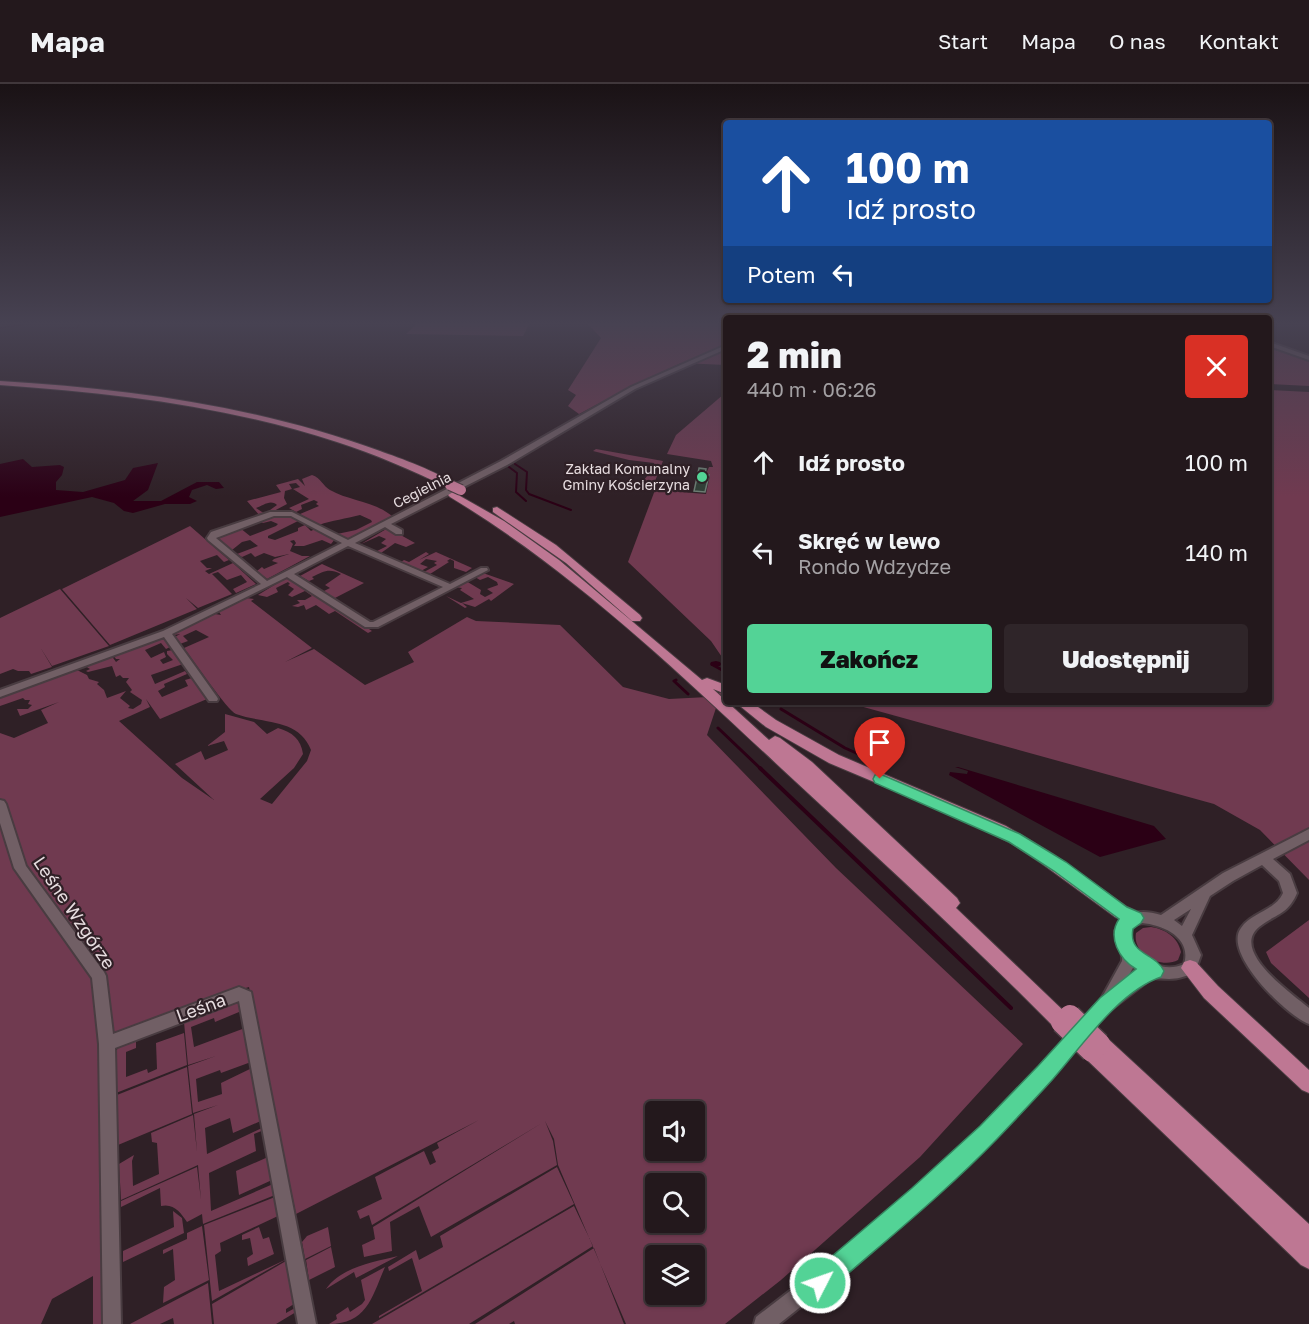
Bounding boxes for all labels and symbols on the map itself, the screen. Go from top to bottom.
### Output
place label: Zakład Komunalny Gminy Kościerzyna [562,460,690,493]
street label: Cegielnia [390,468,454,511]
marker: Zakład Komunalny Gminy Kościerzyna [695,470,709,484]
pin [854,717,905,779]
street label: Leśne Wzgórze [29,852,121,973]
street label: Leśna [173,988,229,1026]
position arrow [788,1251,852,1315]

